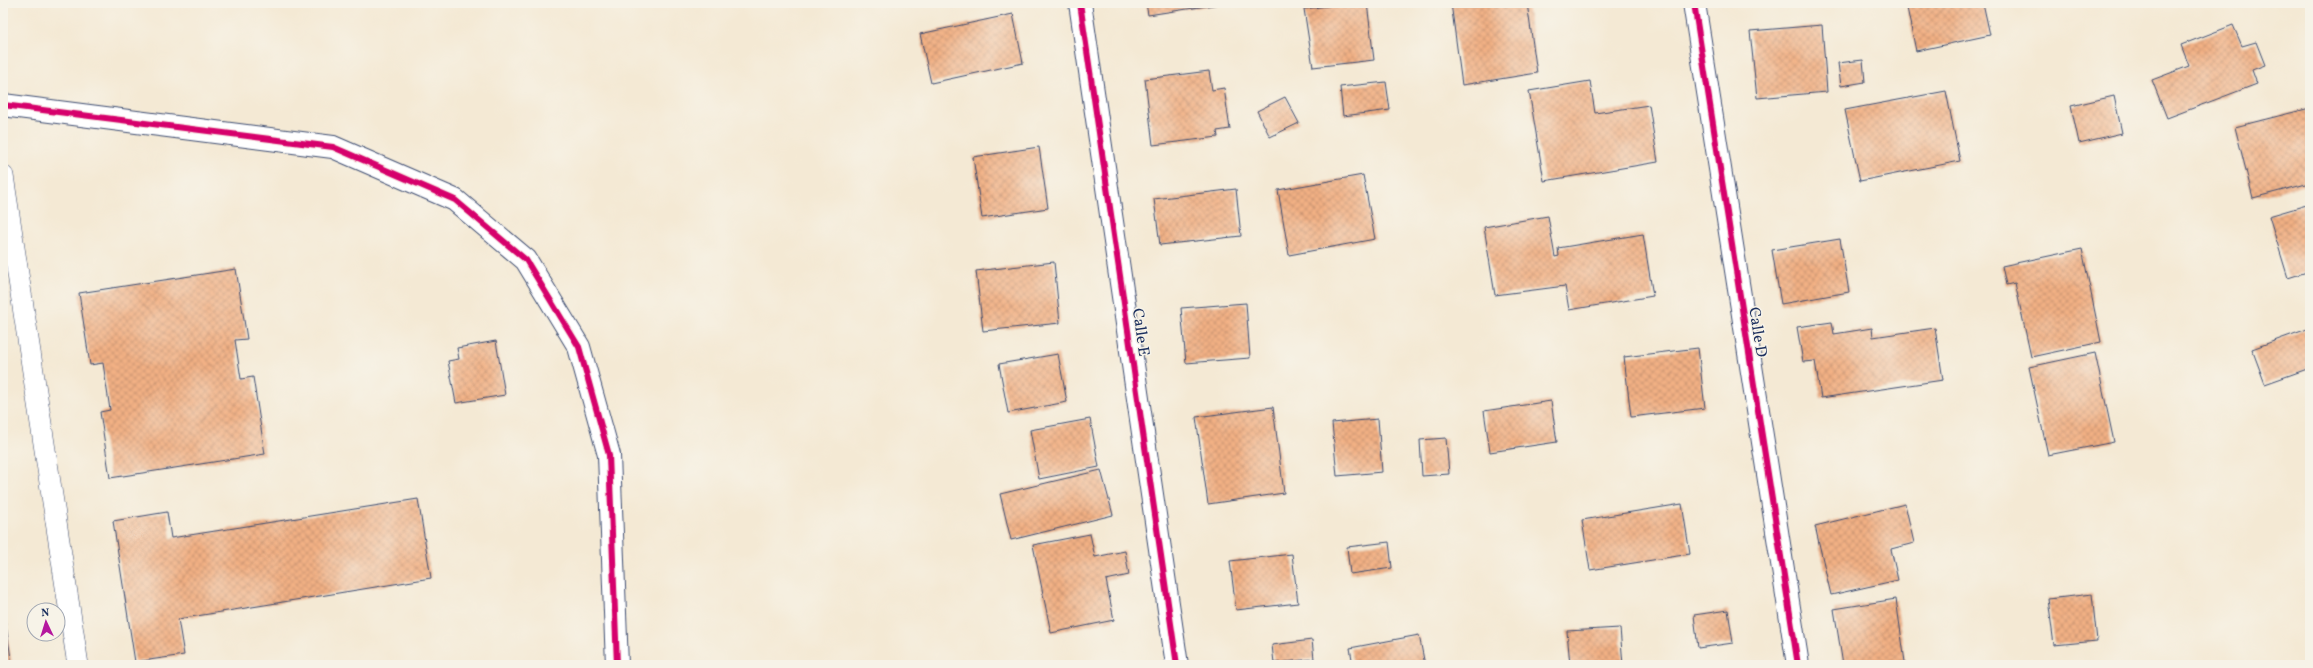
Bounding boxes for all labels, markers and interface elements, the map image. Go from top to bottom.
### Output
street label: Calle D [1742,306,1772,359]
street label: Calle E [1126,307,1154,358]
north arrow [26,602,66,642]
text: N [41,606,50,621]

